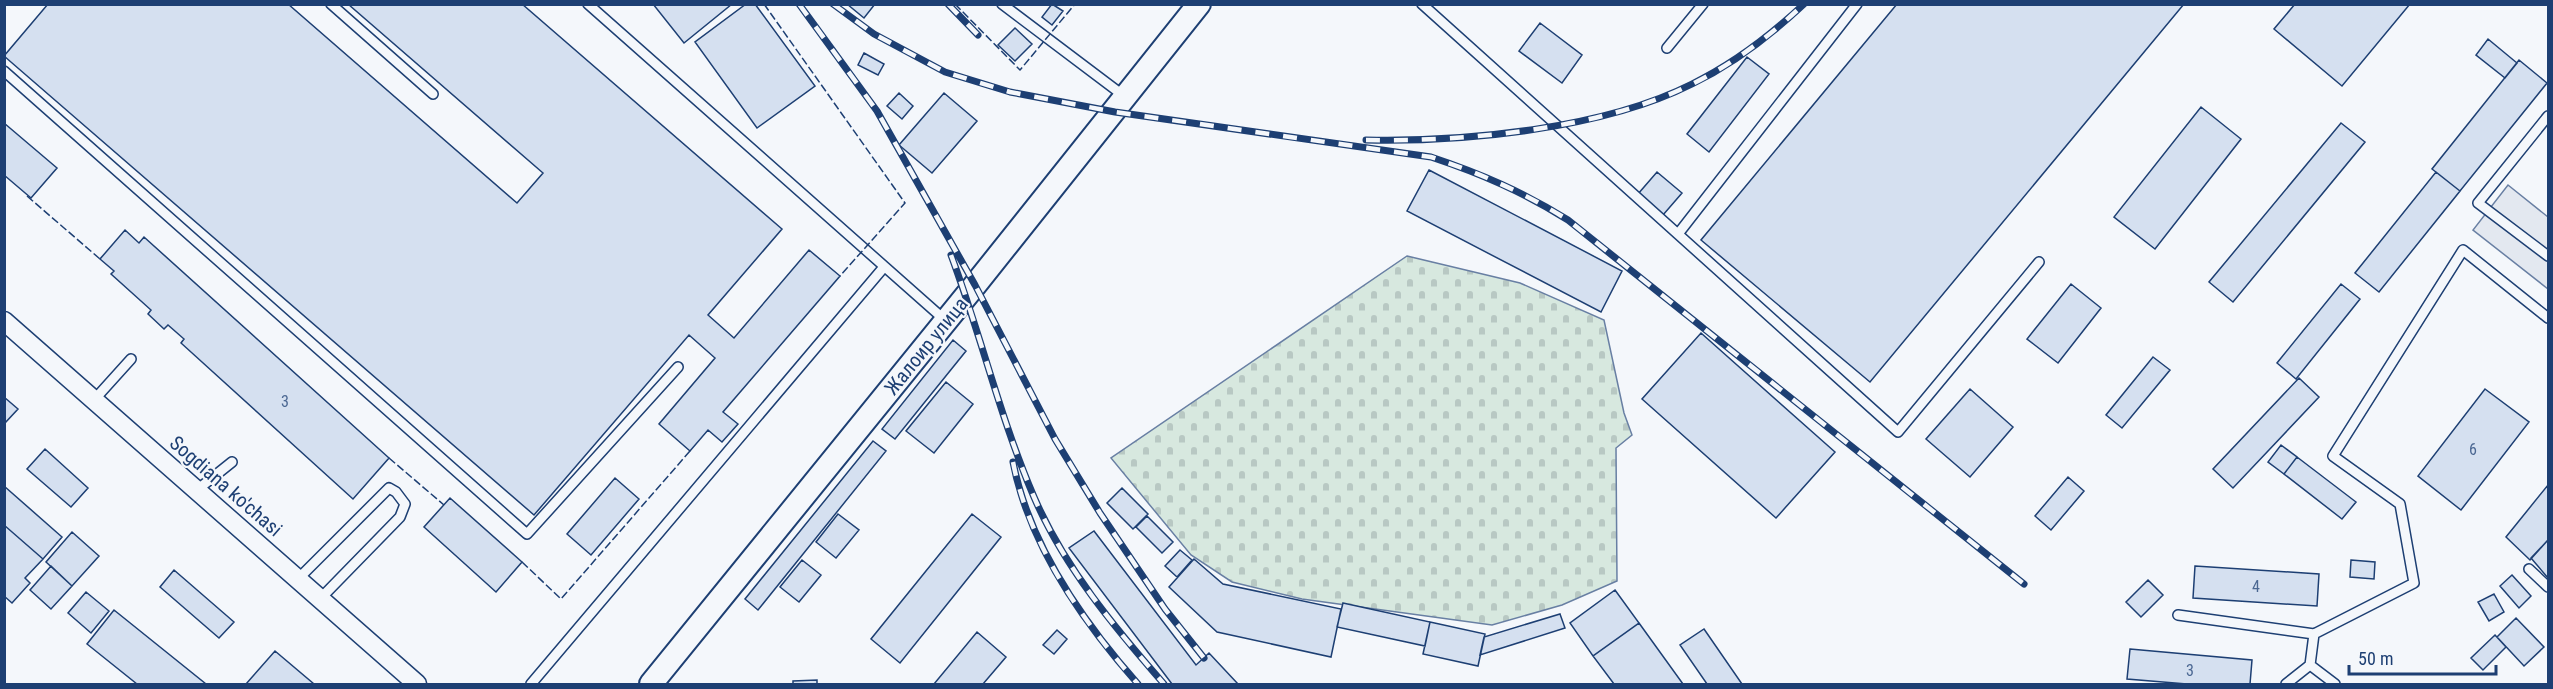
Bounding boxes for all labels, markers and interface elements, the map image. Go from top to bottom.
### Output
street label: Жалоир улица [879,292,973,400]
house number: 3 [281,392,289,411]
street label: Sogdiana ko'chasi [165,431,287,541]
house number: 6 [2469,440,2477,459]
house number: 4 [2252,577,2260,596]
scale bar [2349,638,2496,676]
text: 50 m [2358,648,2393,669]
house number: 3 [2186,661,2194,680]

